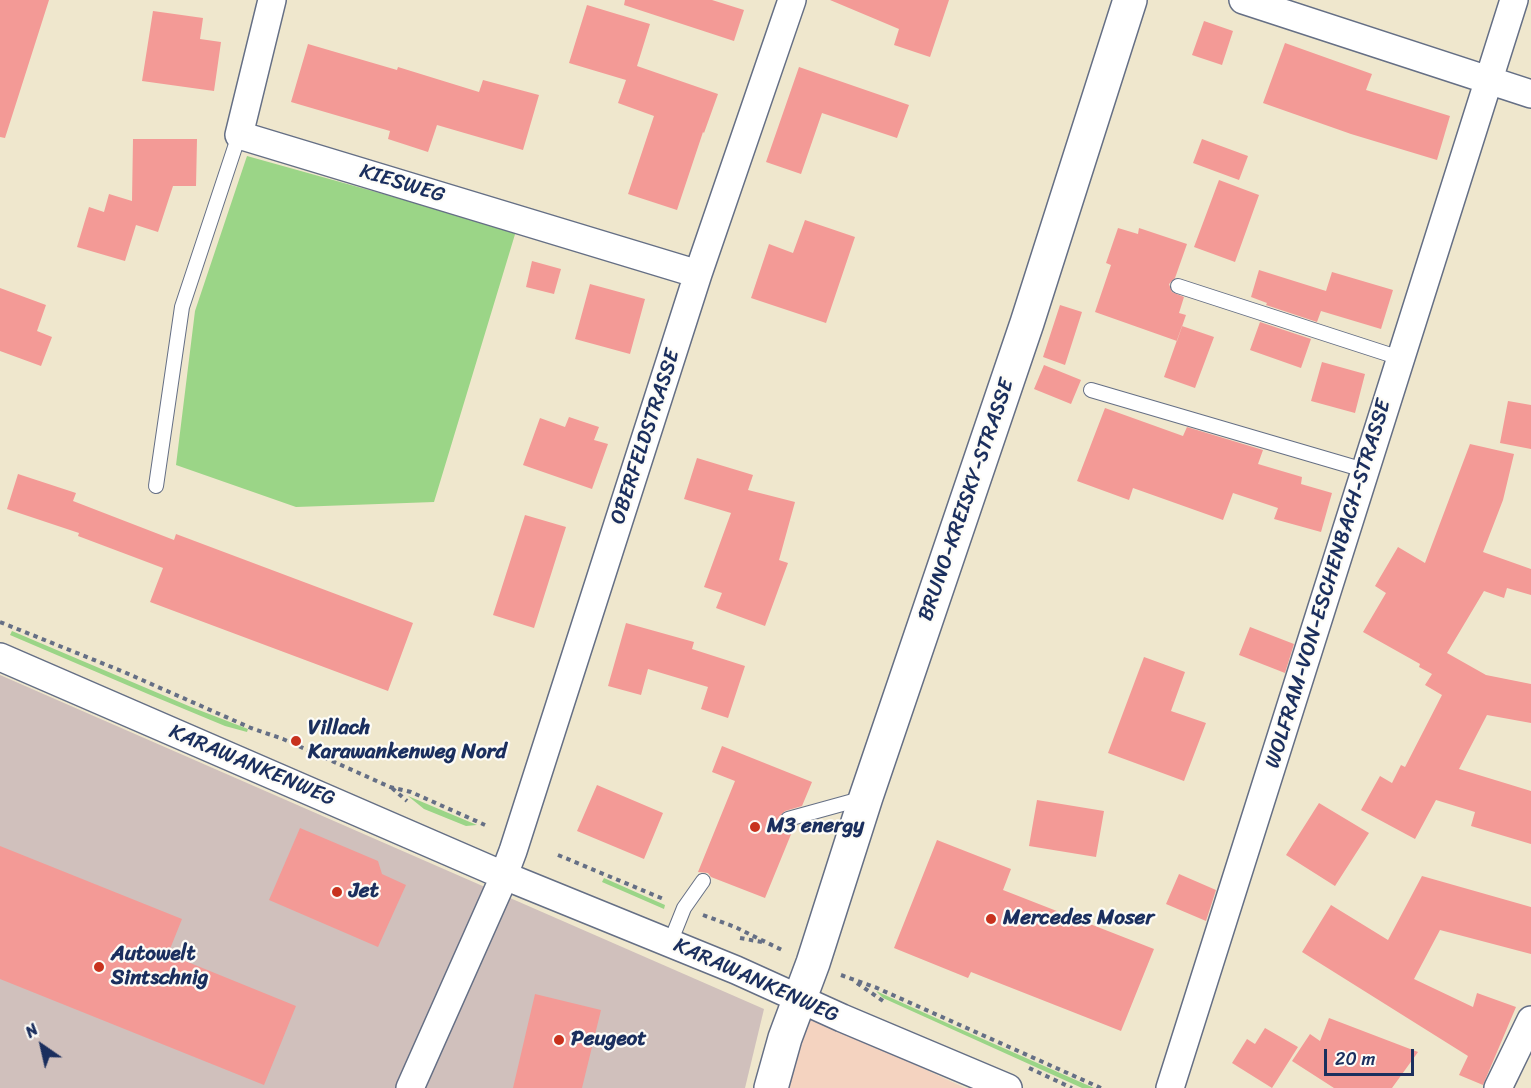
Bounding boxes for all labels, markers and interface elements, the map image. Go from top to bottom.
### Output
street label: KIESWEG [357,159,447,209]
street label: OBERFELDSTRASSE [606,347,686,527]
street label: BRUNO-KREISKY-STRASSE [914,376,1020,624]
street label: WOLFRAM-VON-ESCHENBACH-STRASSE [1261,397,1397,771]
place label: Villach Karawankenweg Nord [308,716,506,766]
street label: KARAWANKENWEG [165,720,339,812]
marker: Villach Karawankenweg Nord [289,734,303,748]
place label: M3 energy [767,814,864,840]
marker: M3 energy [748,820,762,834]
place label: Jet [349,879,379,905]
marker: Jet [330,885,344,899]
place label: Mercedes Moser [1003,906,1154,932]
marker: Mercedes Moser [984,912,998,926]
street label: KARAWANKENWEG [670,933,842,1029]
place label: Autowelt Sintschnig [111,942,208,992]
marker: Autowelt Sintschnig [92,960,106,974]
north arrow [12,1016,72,1076]
text: N [19,1016,44,1046]
place label: Peugeot [571,1027,646,1053]
marker: Peugeot [552,1033,566,1047]
scale bar [1327,1037,1417,1075]
text: 20 m [1335,1043,1375,1075]

